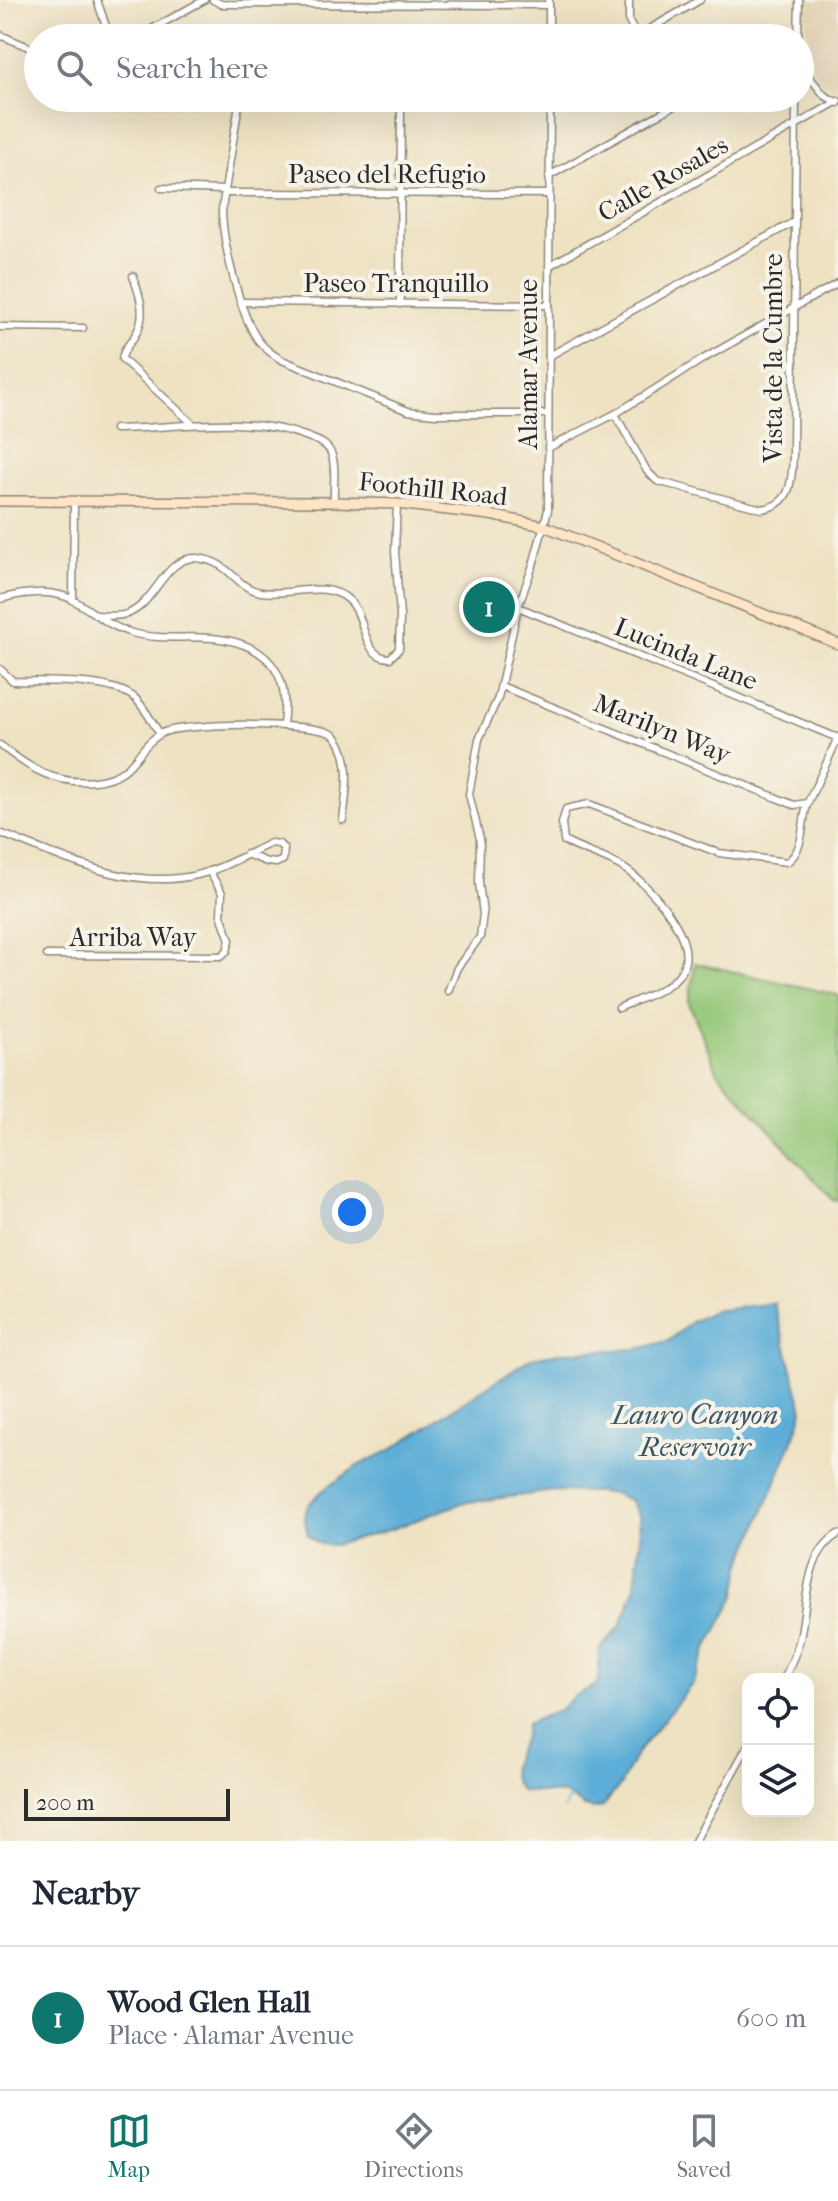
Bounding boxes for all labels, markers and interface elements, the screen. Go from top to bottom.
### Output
search box [24,24,814,112]
icon: search [52,46,96,90]
text: Search here [116,51,268,86]
street label: Calle Rosales [592,129,734,229]
street label: Paseo del Refugio [288,159,486,190]
street label: Vista de la Cumbre [758,253,789,464]
street label: Paseo Tranquillo [303,268,489,299]
street label: Alamar Avenue [513,279,544,450]
street label: Foothill Road [357,466,510,512]
pin: 1 [463,577,515,637]
street label: Lucinda Lane [610,611,762,697]
street label: Marilyn Way [589,687,736,771]
street label: Arriba Way [69,922,198,953]
your location [332,1192,372,1232]
water label: Lauro Canyon Reservoir [610,1398,778,1463]
map controls [742,1673,814,1817]
button: locate [742,1673,814,1745]
button: layers [742,1745,814,1817]
scale bar [24,1785,230,1821]
text: 200 m [36,1790,95,1816]
text: Nearby [32,1873,139,1913]
text: Wood Glen Hall [108,1985,311,2020]
text: 1 [53,2003,63,2034]
text: 600 m [736,2003,806,2034]
text: Place · Alamar Avenue [108,2020,354,2051]
tab: Map [107,2109,151,2183]
tab: Directions [364,2109,463,2183]
tab: Saved [677,2109,731,2183]

